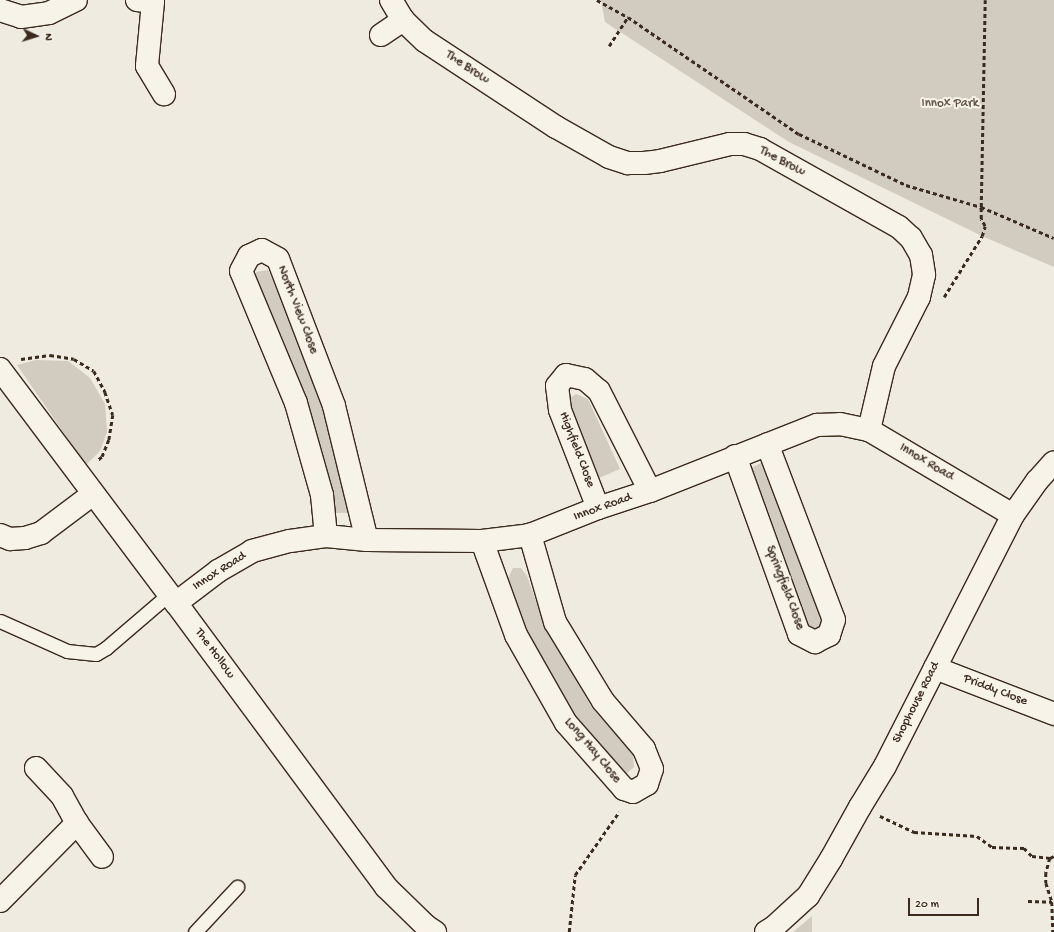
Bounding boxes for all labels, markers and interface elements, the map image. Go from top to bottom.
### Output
north arrow [16,16,56,56]
text: N [42,33,54,41]
street label: The Brow [442,48,492,88]
park label: Innox Park [922,96,978,112]
street label: The Brow [756,143,808,181]
street label: North View Close [273,264,321,356]
street label: Highfield Close [554,410,598,490]
street label: Innox Road [896,441,956,485]
street label: Innox Road [572,490,634,526]
street label: Springfield Close [761,544,807,632]
street label: Innox Road [190,549,250,595]
street label: The Hollow [191,626,237,682]
street label: Shophouse Road [890,660,944,746]
street label: Priddy Close [961,672,1029,710]
street label: Long Hay Close [560,715,624,787]
scale bar [910,890,981,916]
text: 20 m [915,898,939,912]

